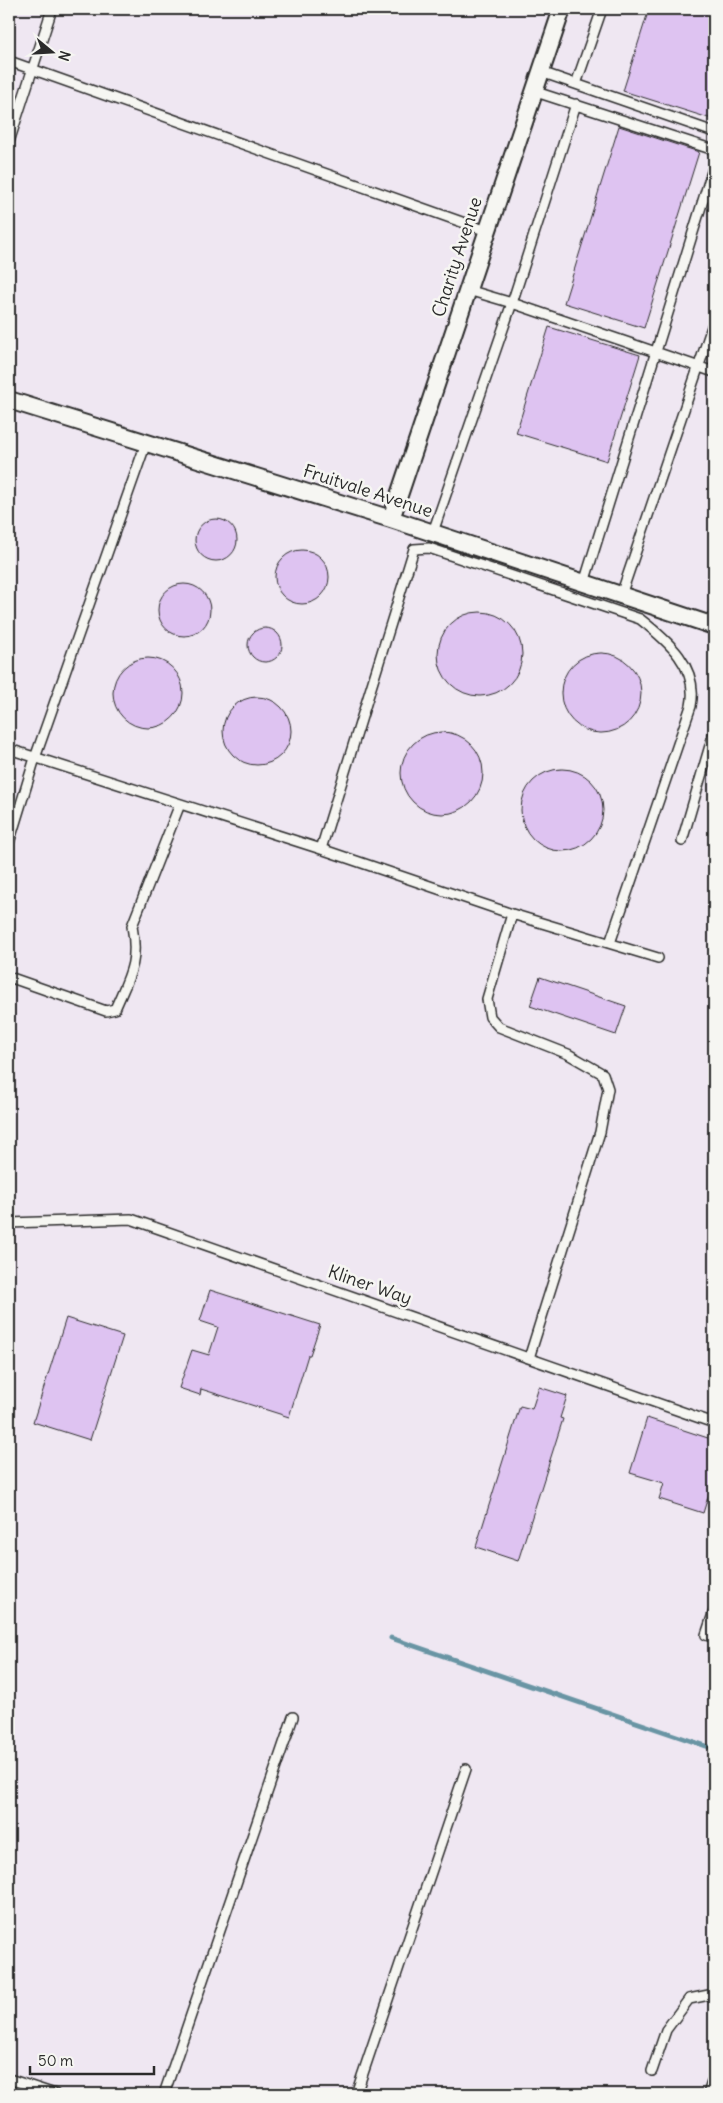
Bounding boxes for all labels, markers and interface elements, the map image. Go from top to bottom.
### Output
north arrow [28,28,78,78]
text: N [54,49,74,63]
street label: Charity Avenue [426,194,487,320]
street label: Fruitvale Avenue [301,459,436,522]
street label: Kliner Way [325,1259,415,1310]
scale bar [30,2043,154,2075]
text: 50 m [38,2051,73,2070]

